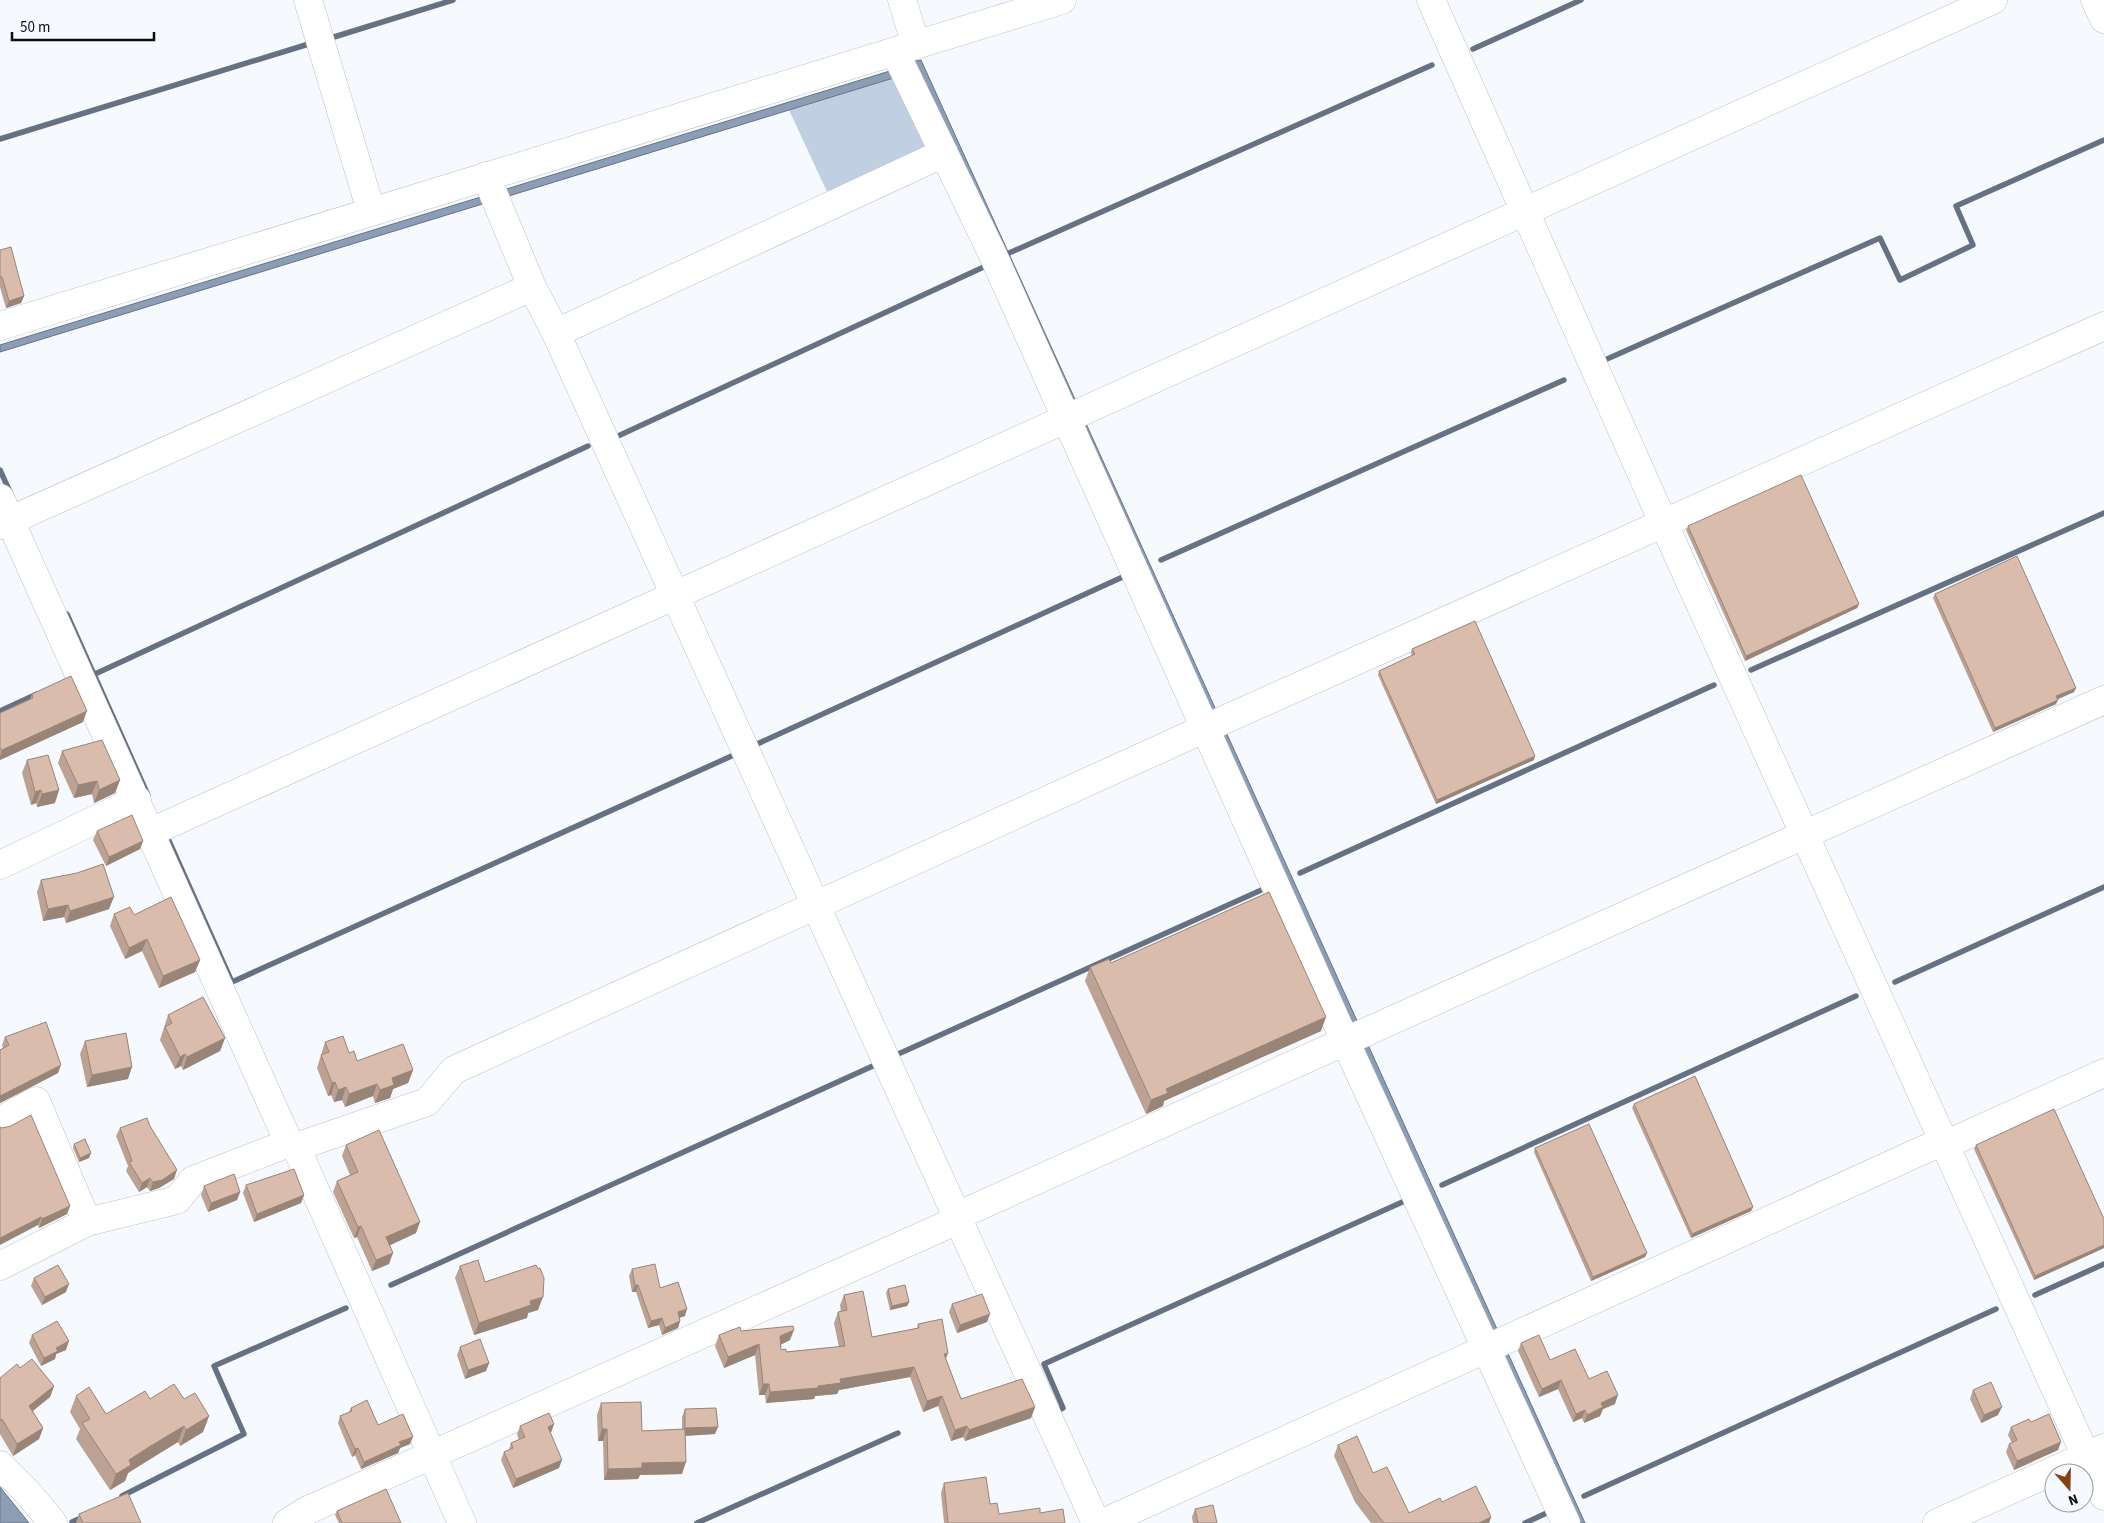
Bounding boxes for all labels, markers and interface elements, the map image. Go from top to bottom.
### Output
scale bar [12,10,155,42]
text: 50 m [20,17,50,38]
north arrow [2044,1463,2094,1513]
text: N [2065,1488,2081,1510]

